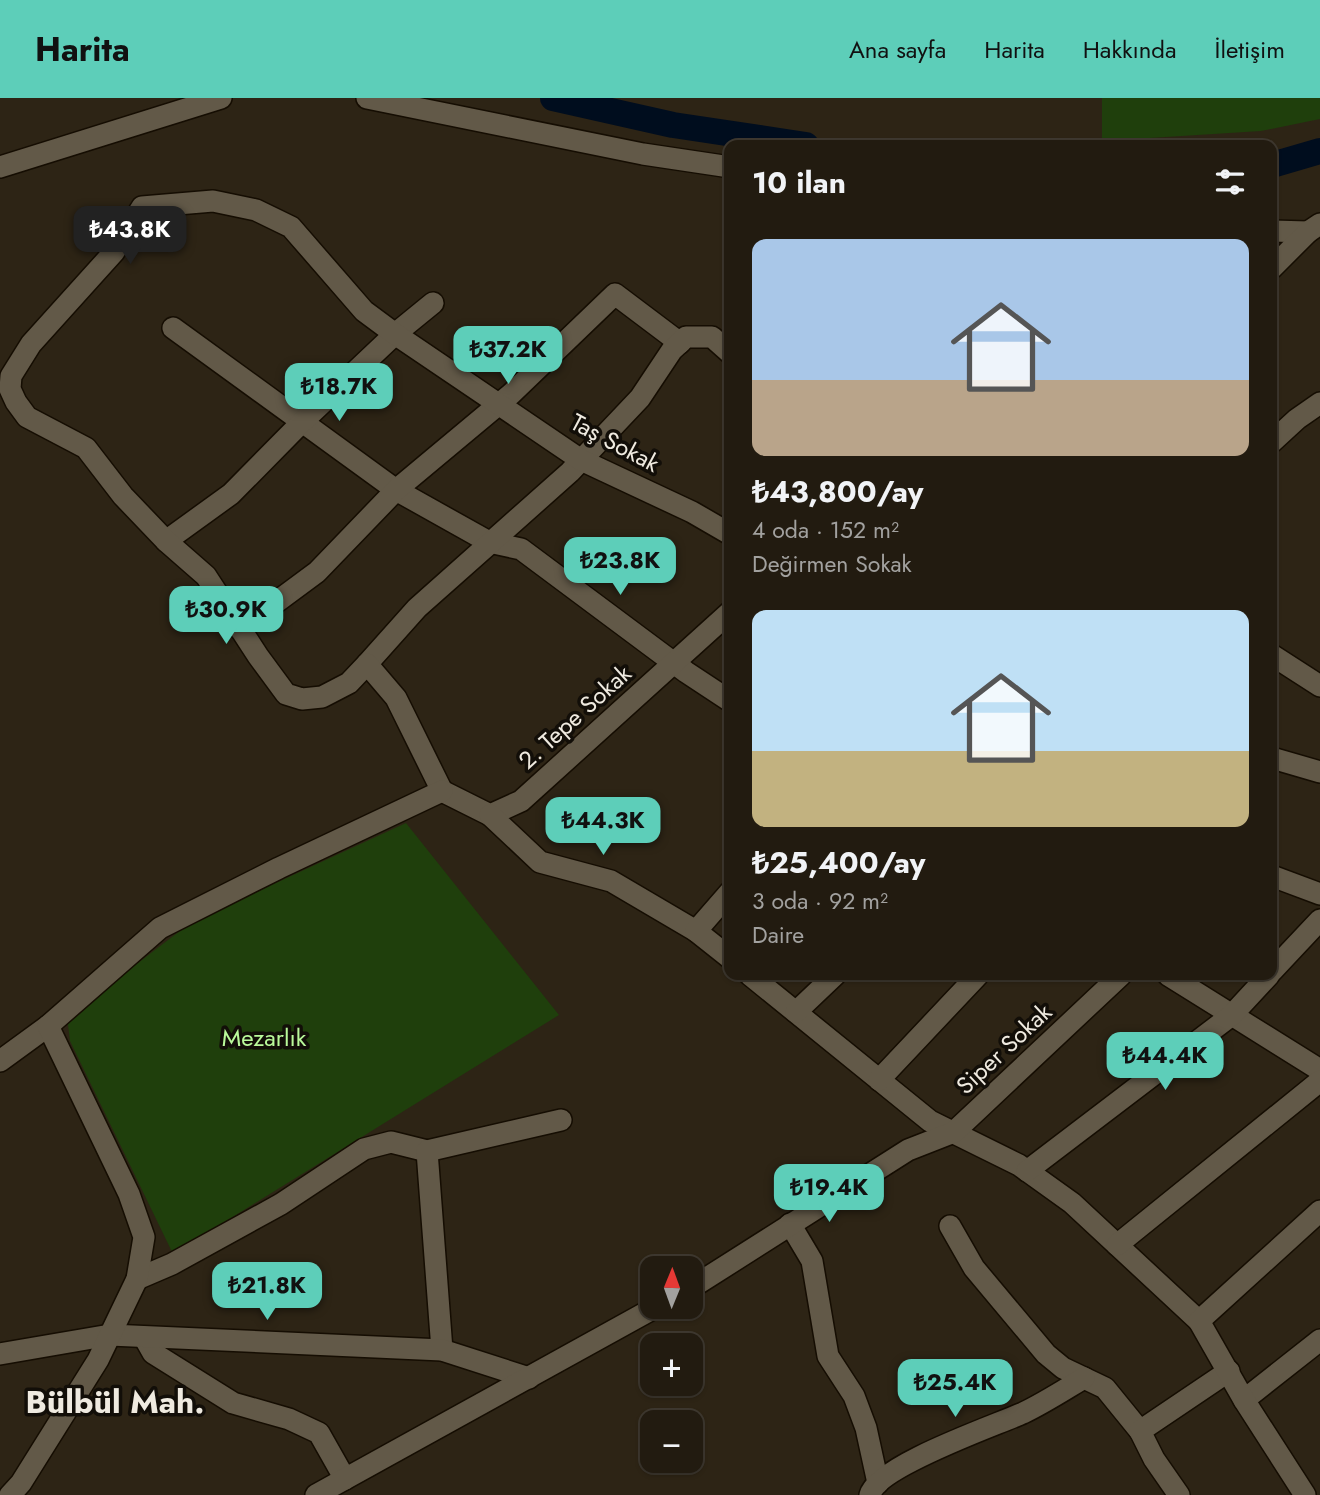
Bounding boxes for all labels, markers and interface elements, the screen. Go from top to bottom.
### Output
text: Harita [35,26,130,73]
text: Ana sayfa [849,32,946,67]
text: Harita [984,32,1045,67]
text: Hakkında [1083,32,1177,67]
text: İletişim [1215,32,1285,67]
text: 10 ilan [752,161,846,204]
icon: filters [1211,163,1249,201]
pin: ₺43.8K [73,206,187,266]
text: ₺43.8K [89,212,171,246]
icon: home [938,284,1064,410]
pin: ₺37.2K [451,327,565,386]
text: ₺37.2K [469,332,547,366]
pin: ₺18.7K [282,364,396,423]
text: ₺18.7K [301,369,377,403]
street label: Taş Sokak [565,405,666,481]
text: ₺43,800/ay [752,470,923,513]
text: 4 oda · 152 m² [752,513,899,547]
pin: ₺23.8K [563,538,677,597]
text: ₺23.8K [580,543,660,577]
text: Değirmen Sokak [752,547,912,581]
pin: ₺30.9K [169,587,283,646]
text: ₺30.9K [185,592,267,626]
icon: home [938,655,1064,781]
street label: 2. Tepe Sokak [510,656,639,777]
pin: ₺44.3K [546,798,660,857]
text: ₺44.3K [561,803,645,837]
text: ₺25,400/ay [752,841,925,884]
text: 3 oda · 92 m² [752,884,888,918]
text: Daire [752,918,804,952]
street label: Siper Sokak [948,995,1060,1102]
park label: Mezarlık [222,1020,307,1055]
pin: ₺44.4K [1108,1032,1222,1092]
text: ₺44.4K [1123,1038,1207,1072]
pin: ₺19.4K [772,1164,886,1224]
text: ₺19.4K [790,1170,868,1204]
north arrow [640,1256,704,1320]
map controls [640,1256,703,1473]
pin: ₺21.8K [210,1262,324,1322]
text: ₺21.8K [228,1268,306,1302]
button: + [640,1333,703,1396]
pin: ₺25.4K [898,1360,1012,1419]
text: ₺25.4K [914,1365,996,1399]
district label: Bülbül Mah. [26,1379,204,1425]
button: − [640,1410,703,1473]

